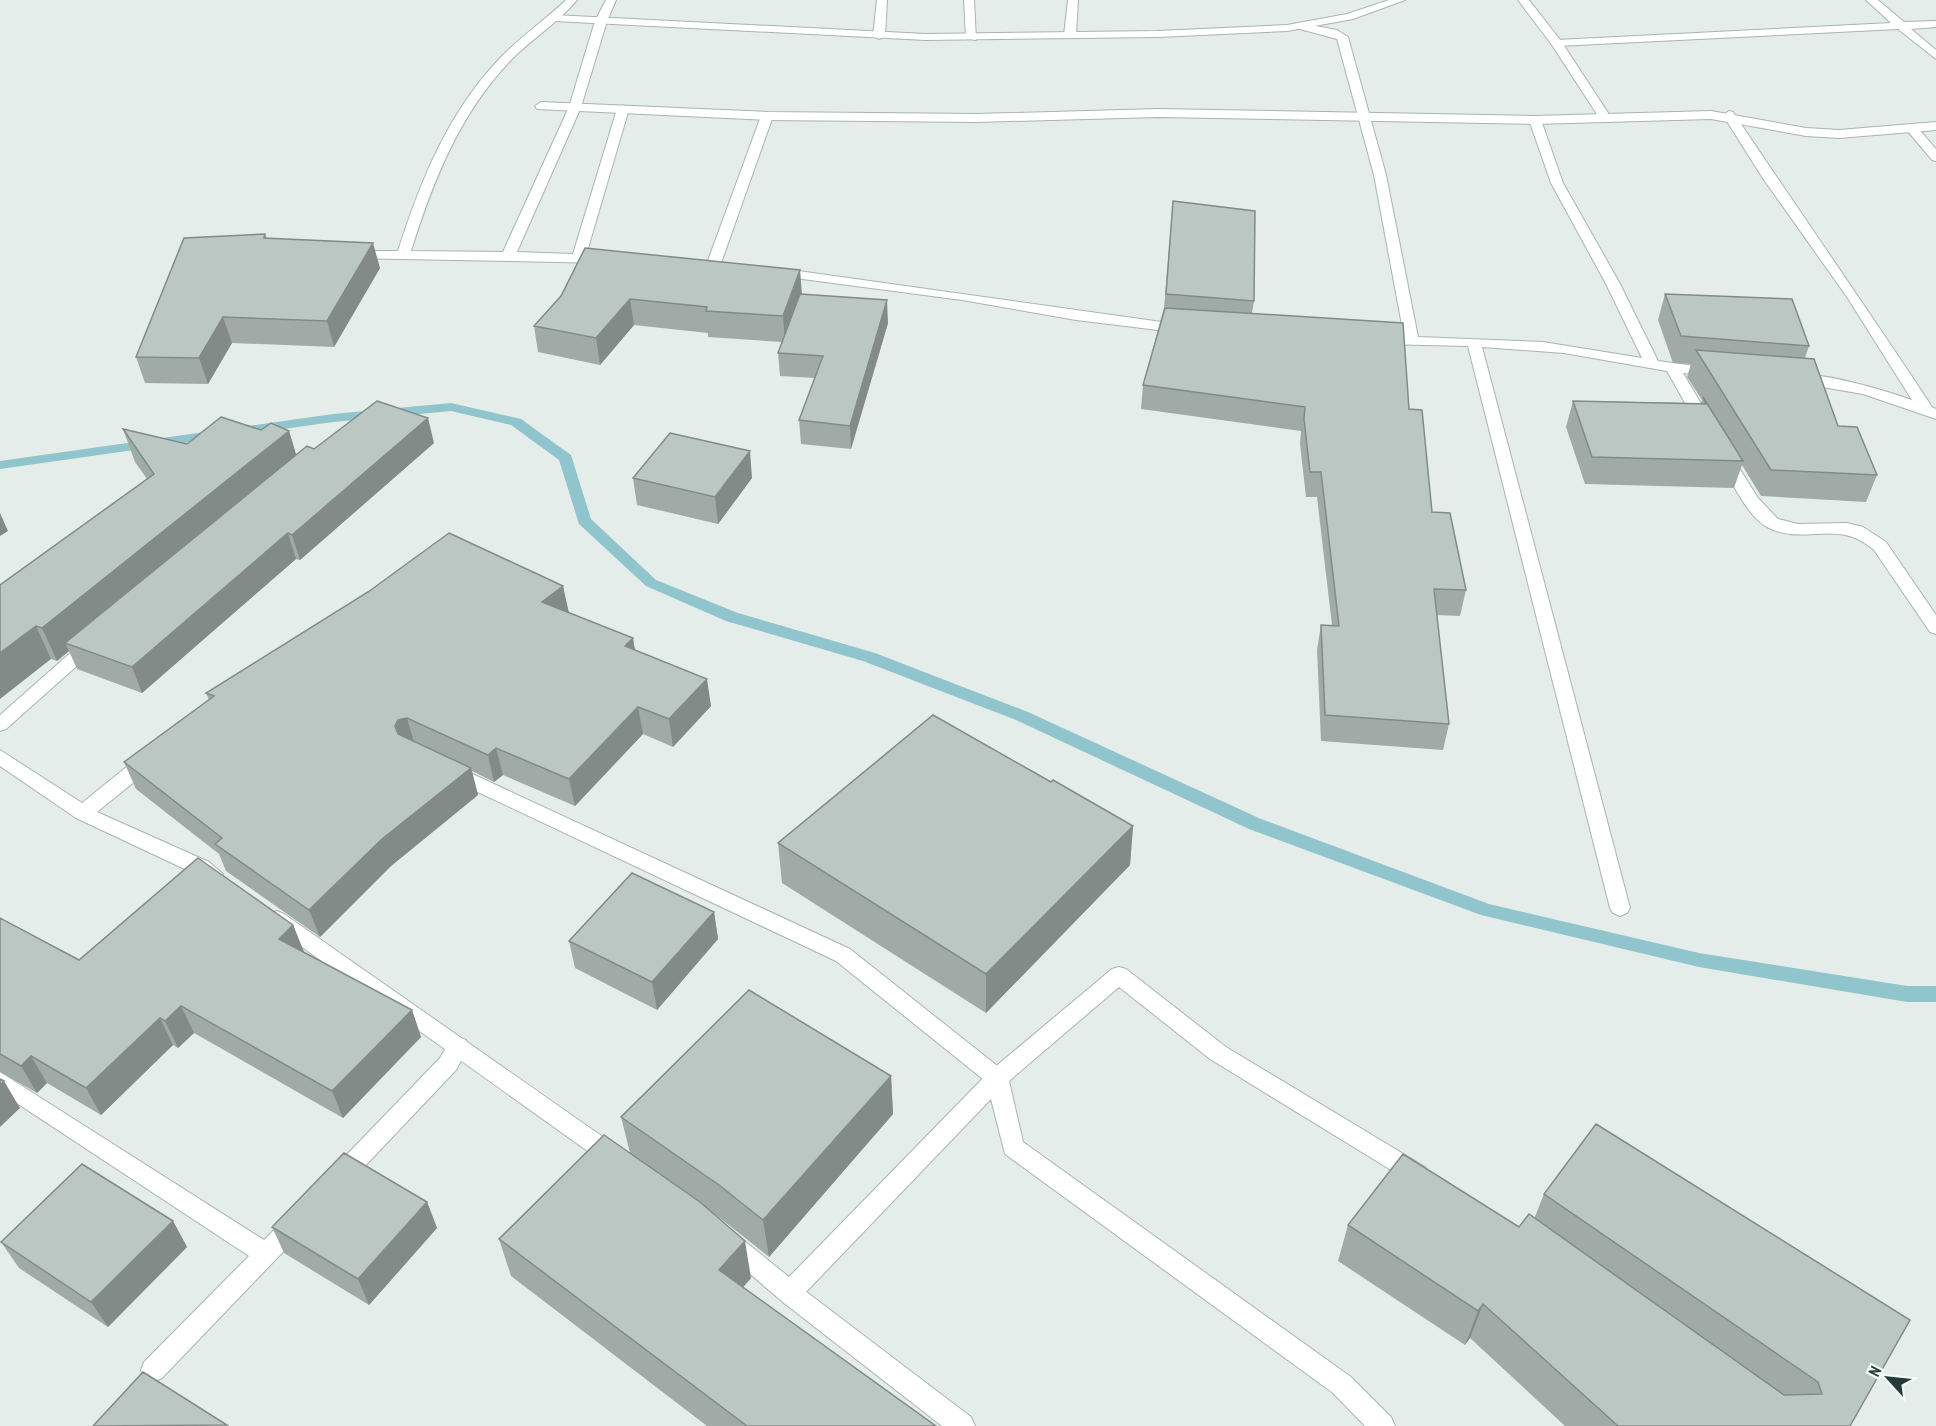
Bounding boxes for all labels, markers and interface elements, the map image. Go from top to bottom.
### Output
north arrow [1858,1348,1918,1408]
text: N [1864,1363,1886,1380]

